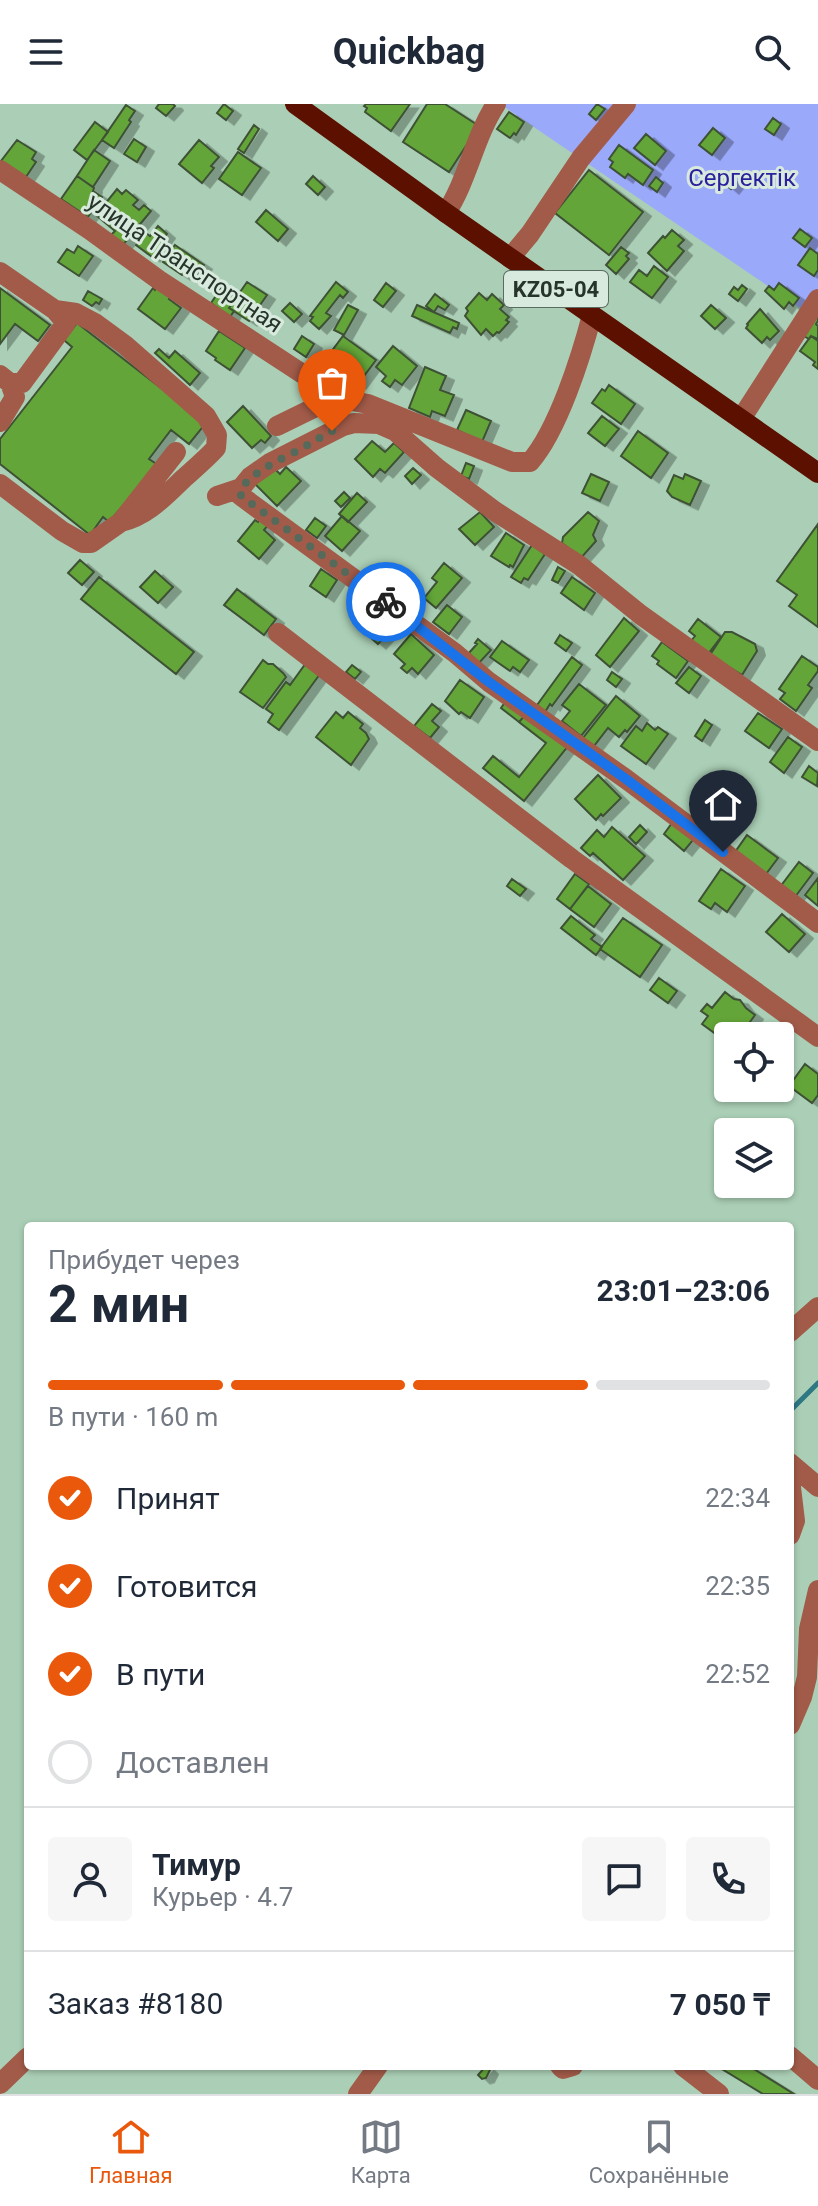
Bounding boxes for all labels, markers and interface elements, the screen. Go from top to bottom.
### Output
icon: menu [24,30,68,74]
icon: search [750,30,794,74]
text: Quickbag [333,31,485,73]
park label: Сергектік [688,164,796,192]
street label: улица Транспортная [82,187,288,339]
road number: KZ05-04 [504,271,608,307]
pin [298,349,366,431]
icon: bag [310,361,354,405]
courier [346,562,426,642]
icon: bike [364,580,408,624]
pin [689,770,757,852]
icon: home [701,782,745,826]
map controls [714,1022,794,1198]
button: locate [714,1022,794,1102]
button: layers [714,1118,794,1198]
text: Прибудет через [48,1245,240,1275]
text: 23:01–23:06 [596,1273,770,1308]
text: 2 мин [48,1274,189,1335]
text: В пути · 160 m [48,1402,218,1432]
icon: check [48,1476,92,1520]
text: Принят [116,1481,220,1516]
text: 22:34 [705,1483,770,1513]
icon: check [48,1564,92,1608]
text: Готовится [116,1569,258,1604]
text: 22:35 [705,1571,770,1601]
icon: check [48,1652,92,1696]
text: В пути [116,1657,205,1692]
text: 22:52 [705,1659,770,1689]
text: Доставлен [116,1745,270,1780]
button: person [48,1837,132,1921]
button: chat [582,1837,666,1921]
button: phone [686,1837,770,1921]
text: Тимур [152,1847,241,1882]
text: Курьер · 4.7 [152,1882,293,1912]
text: Заказ #8180 [48,1986,223,2021]
text: 7 050 ₸ [670,1987,770,2022]
tab: Главная [89,2115,173,2188]
tab: Карта [351,2115,411,2188]
tab: Сохранённые [589,2115,729,2188]

